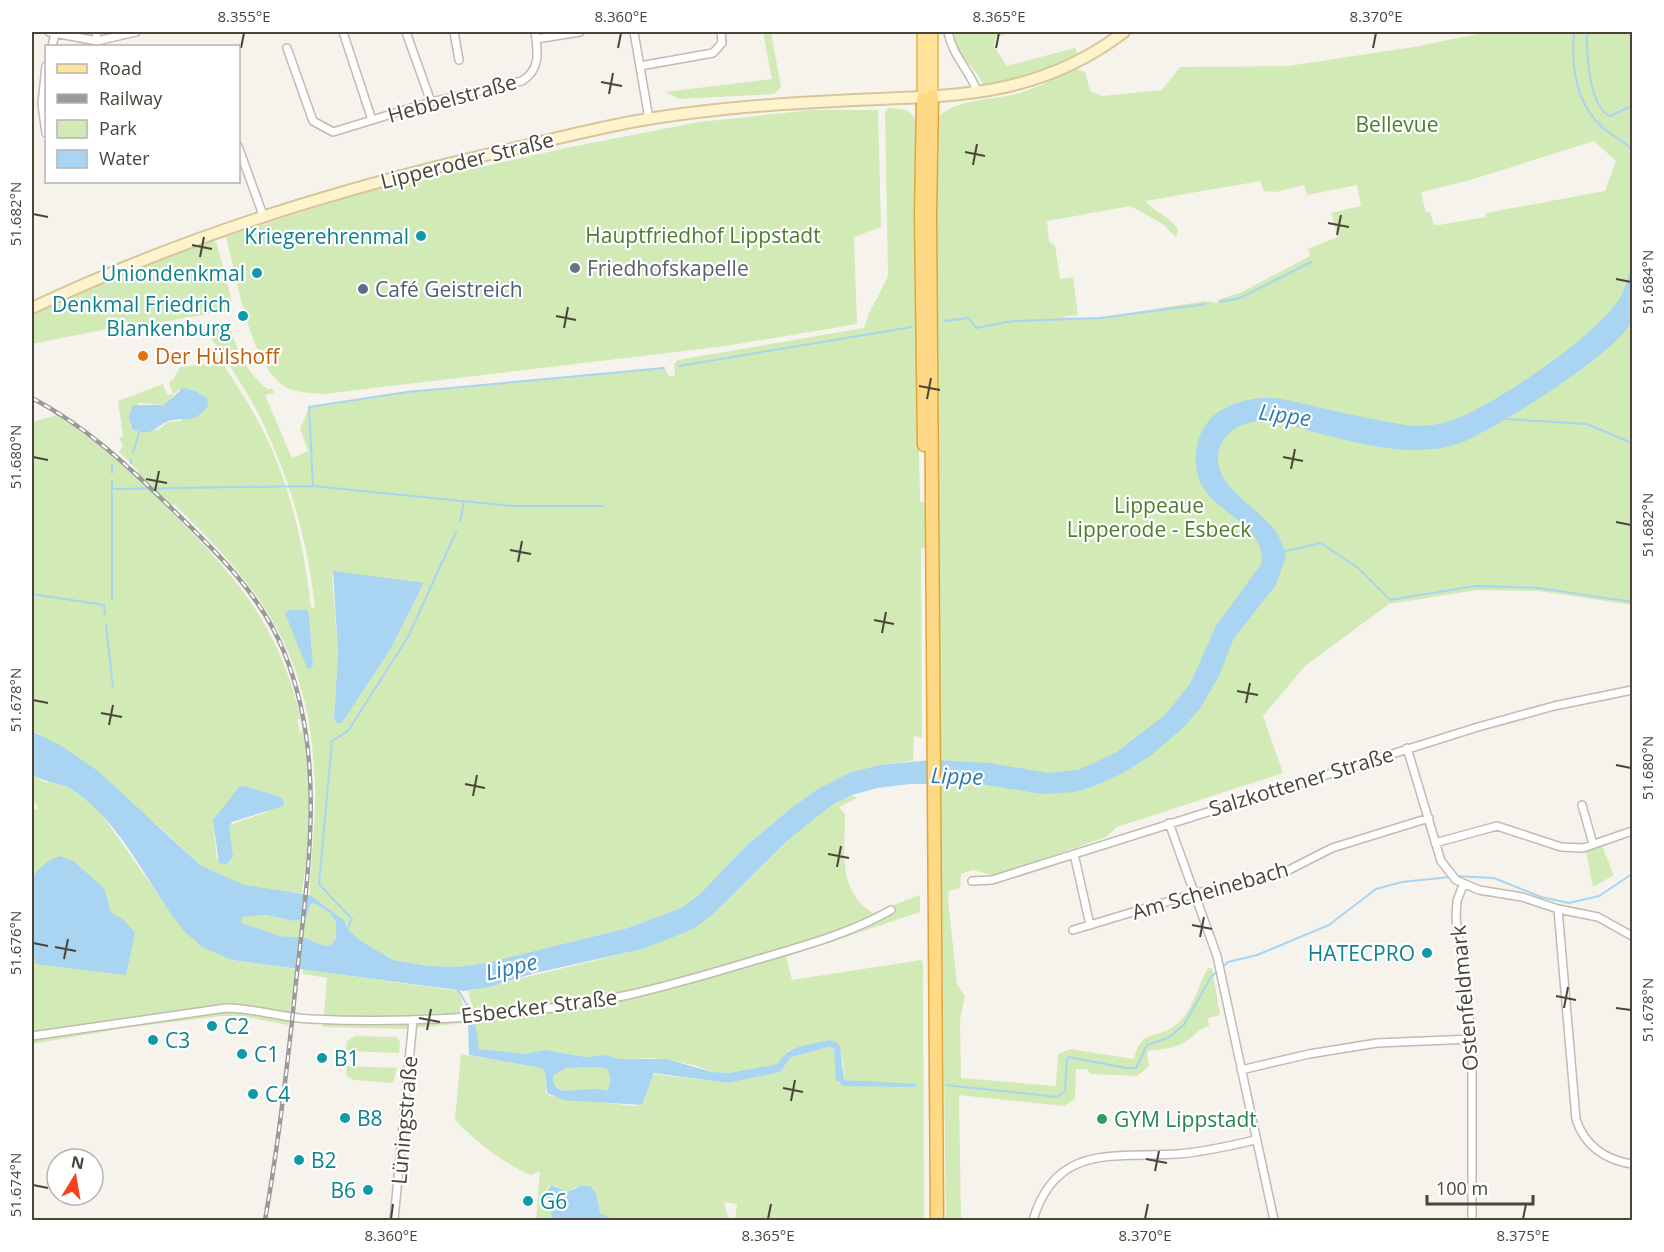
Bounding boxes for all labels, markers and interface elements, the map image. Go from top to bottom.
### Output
text: 8.355°E [217,6,271,26]
text: 8.360°E [594,6,648,26]
text: 8.365°E [972,6,1026,26]
text: 8.370°E [1349,6,1403,26]
legend [45,45,240,183]
text: Road [99,56,142,80]
street label: Hebbelstraße [384,67,520,129]
text: Railway [99,86,163,110]
park label: Bellevue [1356,110,1438,138]
text: Park [99,116,137,140]
street label: Lipperoder Straße [377,125,557,195]
text: Water [99,146,150,170]
text: 51.682°N [5,182,25,246]
park label: Hauptfriedhof Lippstadt [585,221,821,249]
place label: Kriegerehrenmal [244,222,409,250]
marker: Kriegerehrenmal [414,229,428,243]
text: 51.684°N [1637,250,1657,314]
place label: Friedhofskapelle [587,254,749,282]
place label: Uniondenkmal [101,259,245,287]
marker: Friedhofskapelle [568,261,582,275]
marker: Uniondenkmal [250,266,264,280]
place label: Café Geistreich [375,275,523,303]
marker: Café Geistreich [356,282,370,296]
place label: Denkmal Friedrich Blankenburg [52,290,231,342]
marker: Denkmal Friedrich Blankenburg [236,309,250,323]
place label: Der Hülshoff [155,342,281,370]
marker: Der Hülshoff [136,349,150,363]
water label: Lippe [1257,395,1313,433]
text: 51.680°N [5,425,25,489]
park label: Lippeaue Lipperode - Esbeck [1067,491,1251,543]
text: 51.682°N [1637,493,1657,557]
text: 51.678°N [5,668,25,732]
text: 51.680°N [1637,736,1657,800]
street label: Salzkottener Straße [1205,740,1397,822]
water label: Lippe [930,759,984,791]
street label: Am Scheinebach [1128,854,1292,926]
text: 51.676°N [5,911,25,975]
street label: Ostenfeldmark [1444,924,1484,1072]
place label: HATECPRO [1308,939,1415,967]
water label: Lippe [482,945,540,987]
marker: HATECPRO [1420,946,1434,960]
text: 51.678°N [1637,978,1657,1042]
street label: Esbecker Straße [459,983,619,1029]
place label: C2 [224,1012,249,1040]
marker: C2 [205,1019,219,1033]
place label: C3 [165,1026,190,1054]
marker: C3 [146,1033,160,1047]
place label: C1 [254,1040,279,1068]
place label: B1 [334,1044,360,1072]
marker: C1 [235,1047,249,1061]
marker: B1 [315,1051,329,1065]
street label: Lüningstraße [384,1055,424,1185]
place label: C4 [265,1080,290,1108]
marker: C4 [246,1087,260,1101]
place label: B8 [357,1104,383,1132]
place label: GYM Lippstadt [1114,1105,1257,1133]
marker: B8 [338,1111,352,1125]
marker: GYM Lippstadt [1095,1112,1109,1126]
place label: B2 [311,1146,337,1174]
north arrow [45,1147,105,1207]
text: N [69,1150,86,1174]
text: 51.674°N [5,1153,25,1217]
marker: B2 [292,1153,306,1167]
scale bar [1427,1168,1534,1206]
place label: B6 [330,1176,356,1204]
text: 100 m [1436,1176,1488,1200]
marker: B6 [361,1183,375,1197]
place label: G6 [540,1187,567,1215]
marker: G6 [521,1194,535,1208]
text: 8.360°E [364,1225,418,1245]
text: 8.365°E [741,1225,795,1245]
text: 8.370°E [1118,1225,1172,1245]
text: 8.375°E [1496,1225,1550,1245]

